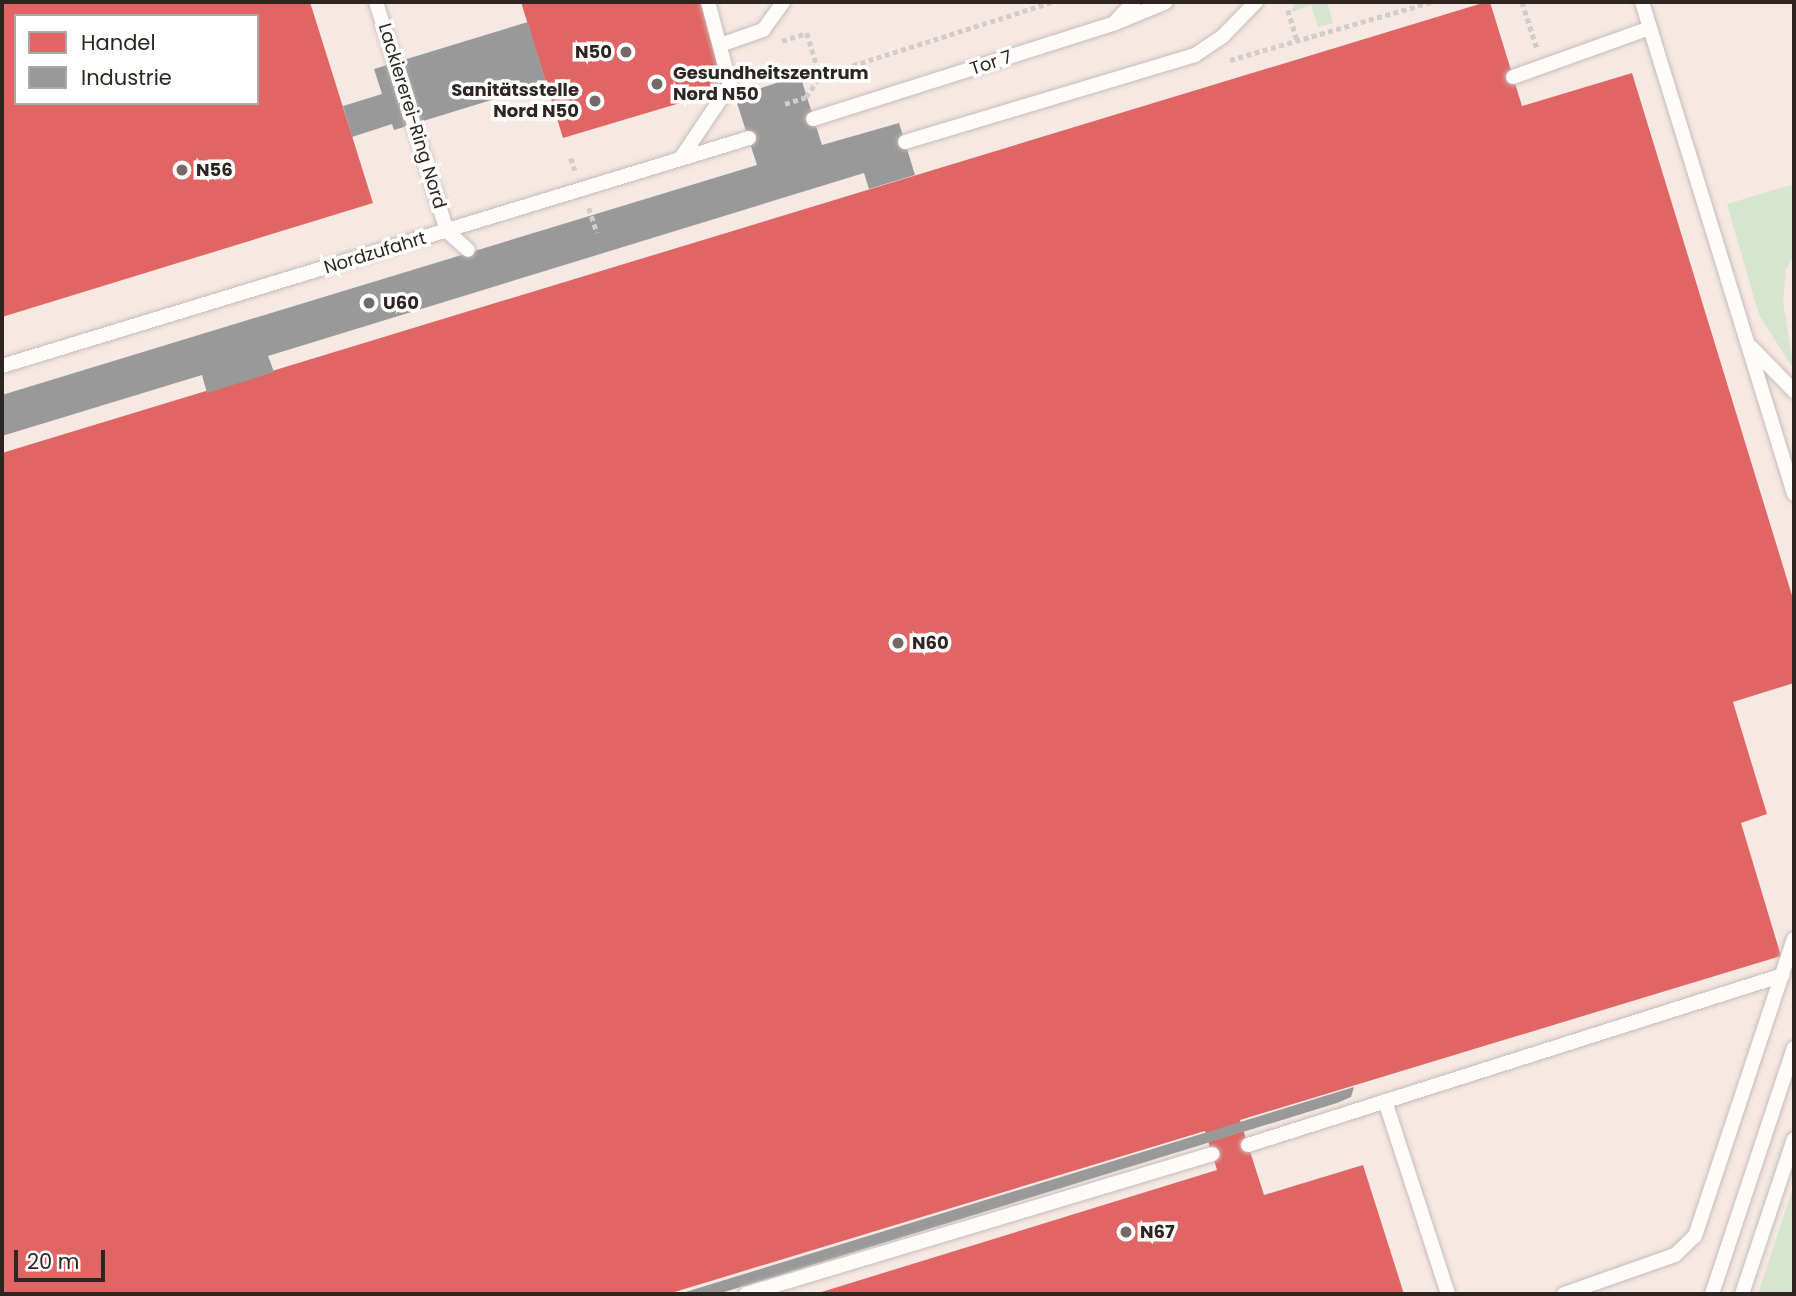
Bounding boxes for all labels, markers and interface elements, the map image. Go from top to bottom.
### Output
legend [14,14,259,105]
street label: Lackiererei-Ring Nord [373,21,451,211]
text: Handel [81,28,156,57]
place label: N50 [575,41,612,63]
marker: N50 [618,44,634,60]
street label: Tor 7 [967,46,1015,80]
text: Industrie [81,63,172,92]
place label: Gesundheitszentrum Nord N50 [673,63,869,106]
marker: Gesundheitszentrum Nord N50 [647,74,667,94]
place label: Sanitätsstelle Nord N50 [451,80,579,122]
marker: Sanitätsstelle Nord N50 [585,91,605,111]
place label: N56 [196,159,233,181]
marker: N56 [174,162,190,178]
street label: Nordzufahrt [321,227,429,279]
place label: U60 [383,292,419,314]
marker: U60 [361,295,377,311]
place label: N60 [912,632,949,654]
marker: N60 [890,635,906,651]
place label: N67 [1140,1221,1175,1243]
marker: N67 [1118,1224,1134,1240]
scale bar [18,1236,108,1280]
text: 20 m [27,1247,80,1276]

